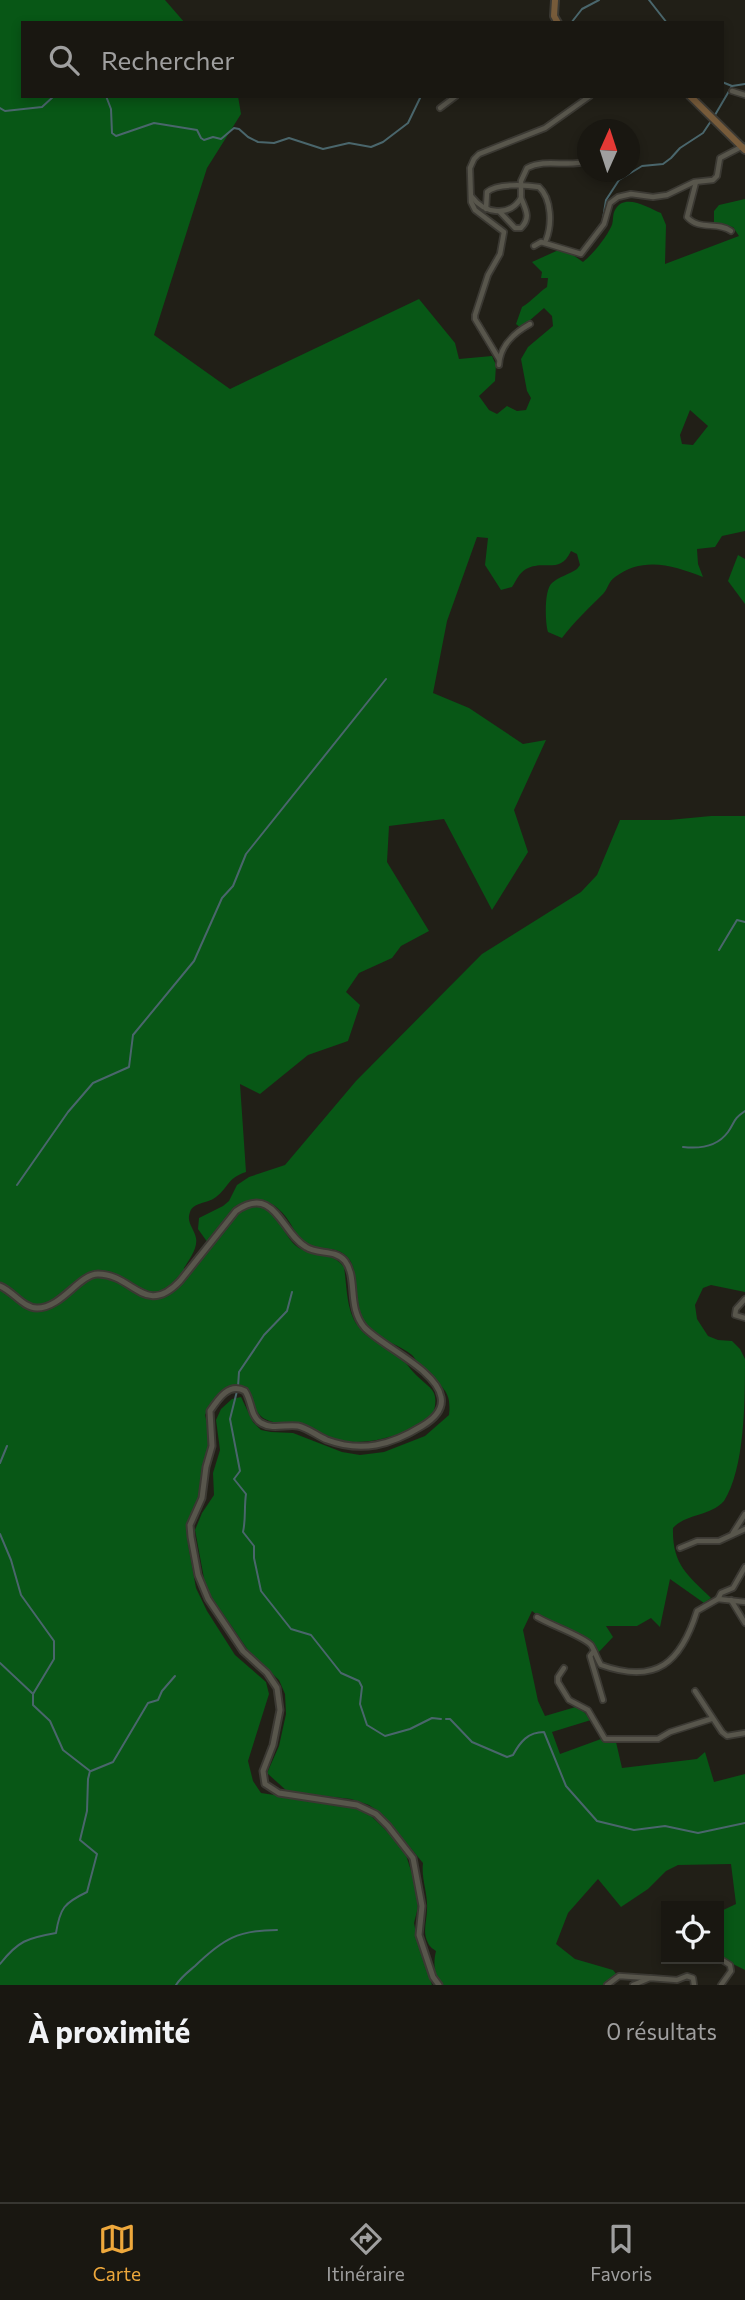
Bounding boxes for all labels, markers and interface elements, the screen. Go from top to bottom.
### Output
search box [21,21,724,98]
icon: search [45,41,83,79]
text: Rechercher [101,44,235,75]
north arrow [577,119,640,182]
map controls [661,1901,724,1964]
button: locate [661,1901,724,1964]
text: À proximité [28,2012,190,2049]
text: 0 résultats [606,2017,717,2045]
tab: Carte [93,2220,141,2285]
tab: Itinéraire [326,2220,405,2285]
tab: Favoris [590,2220,652,2285]

